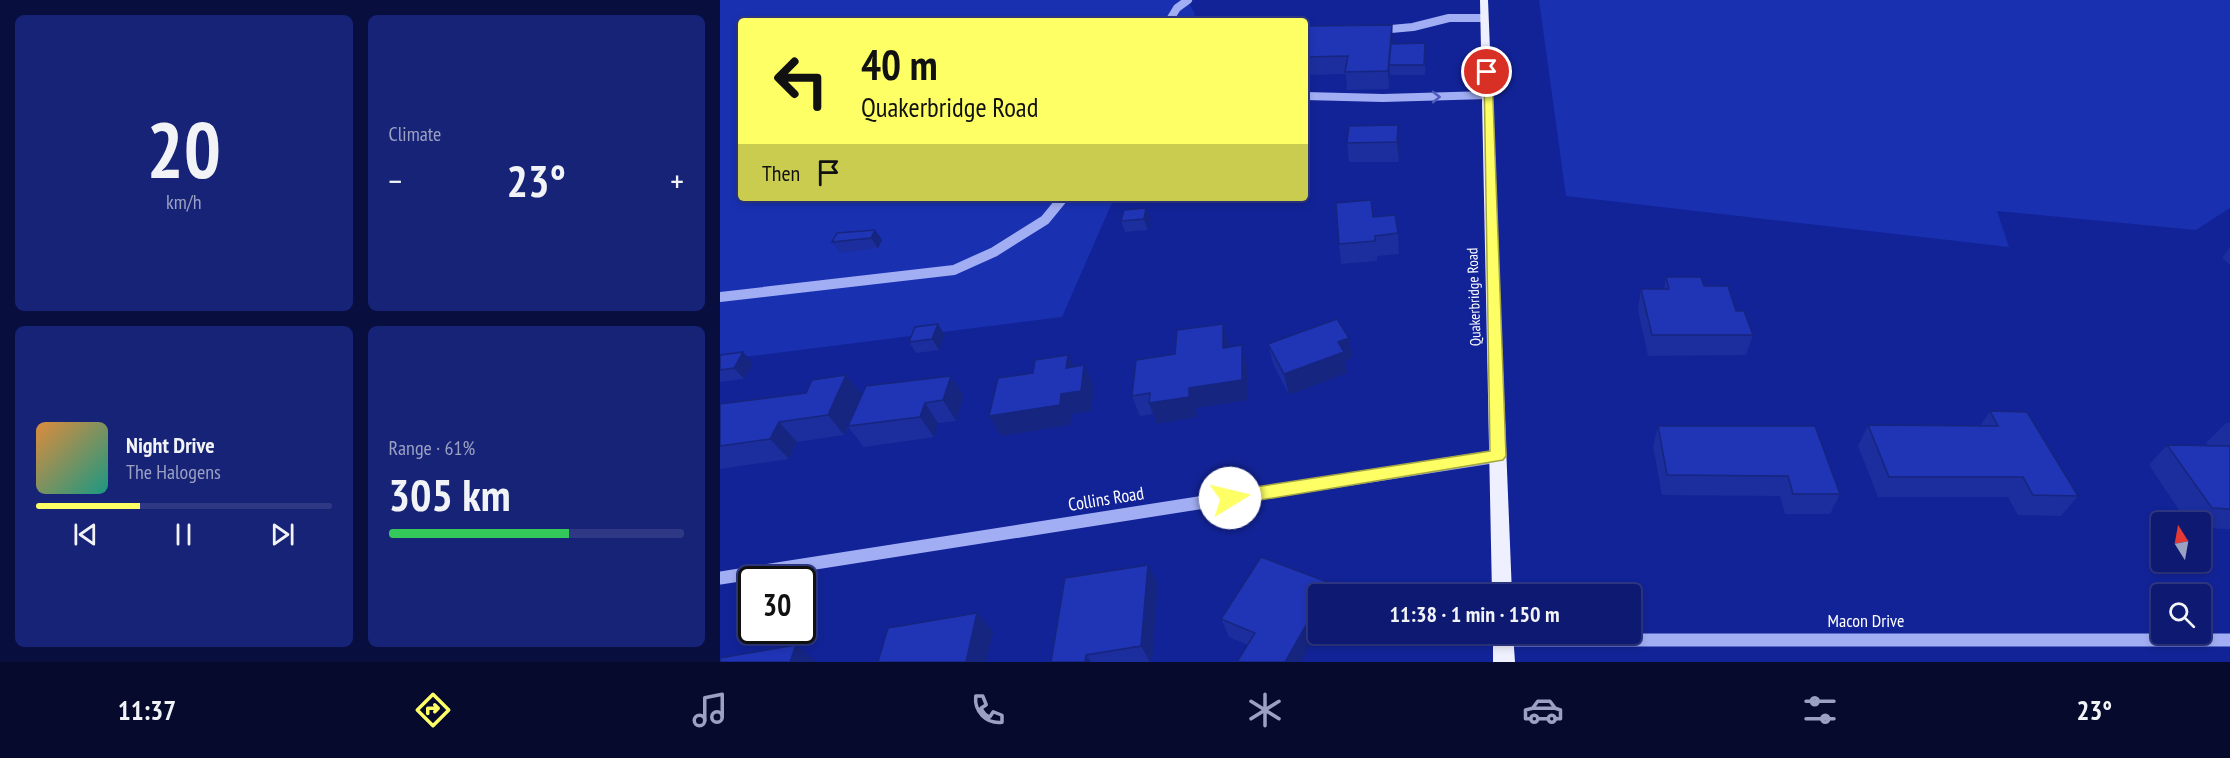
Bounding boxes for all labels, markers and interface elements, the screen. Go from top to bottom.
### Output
text: 40 m [861,37,938,92]
icon: left [762,42,840,120]
pin [1461,46,1512,97]
icon: arrive [1470,55,1503,88]
text: Quakerbridge Road [861,90,1038,124]
one-way arrow [1431,90,1440,103]
text: 20 [146,99,221,200]
text: Climate [389,121,441,147]
text: 23° [507,151,566,209]
icon: arrive [812,156,845,189]
text: − [389,159,402,202]
text: + [670,159,684,202]
text: Then [762,159,800,187]
text: km/h [166,189,201,215]
street label: Quakerbridge Road [1462,247,1485,347]
text: Night Drive [126,431,215,459]
text: Range · 61% [389,435,475,461]
text: The Halogens [126,459,221,485]
text: 305 km [389,465,511,523]
position arrow [1198,466,1262,530]
street label: Collins Road [1066,481,1145,516]
north arrow [2151,512,2211,572]
map controls [2151,512,2211,644]
icon: previous [69,518,102,551]
icon: pause [167,518,200,551]
icon: next [266,518,299,551]
speed limit sign: 30 [738,566,816,644]
button: search [2151,584,2211,644]
text: 11:38 · 1 min · 150 m [1389,600,1560,628]
street label: Macon Drive [1828,609,1904,632]
icon: directions [412,689,454,731]
icon: music [689,689,731,731]
icon: phone [967,689,1009,731]
icon: climate [1244,689,1286,731]
icon: car [1522,689,1564,731]
icon: filters [1799,689,1841,731]
text: 11:37 [118,693,176,727]
text: 23° [2077,693,2112,727]

